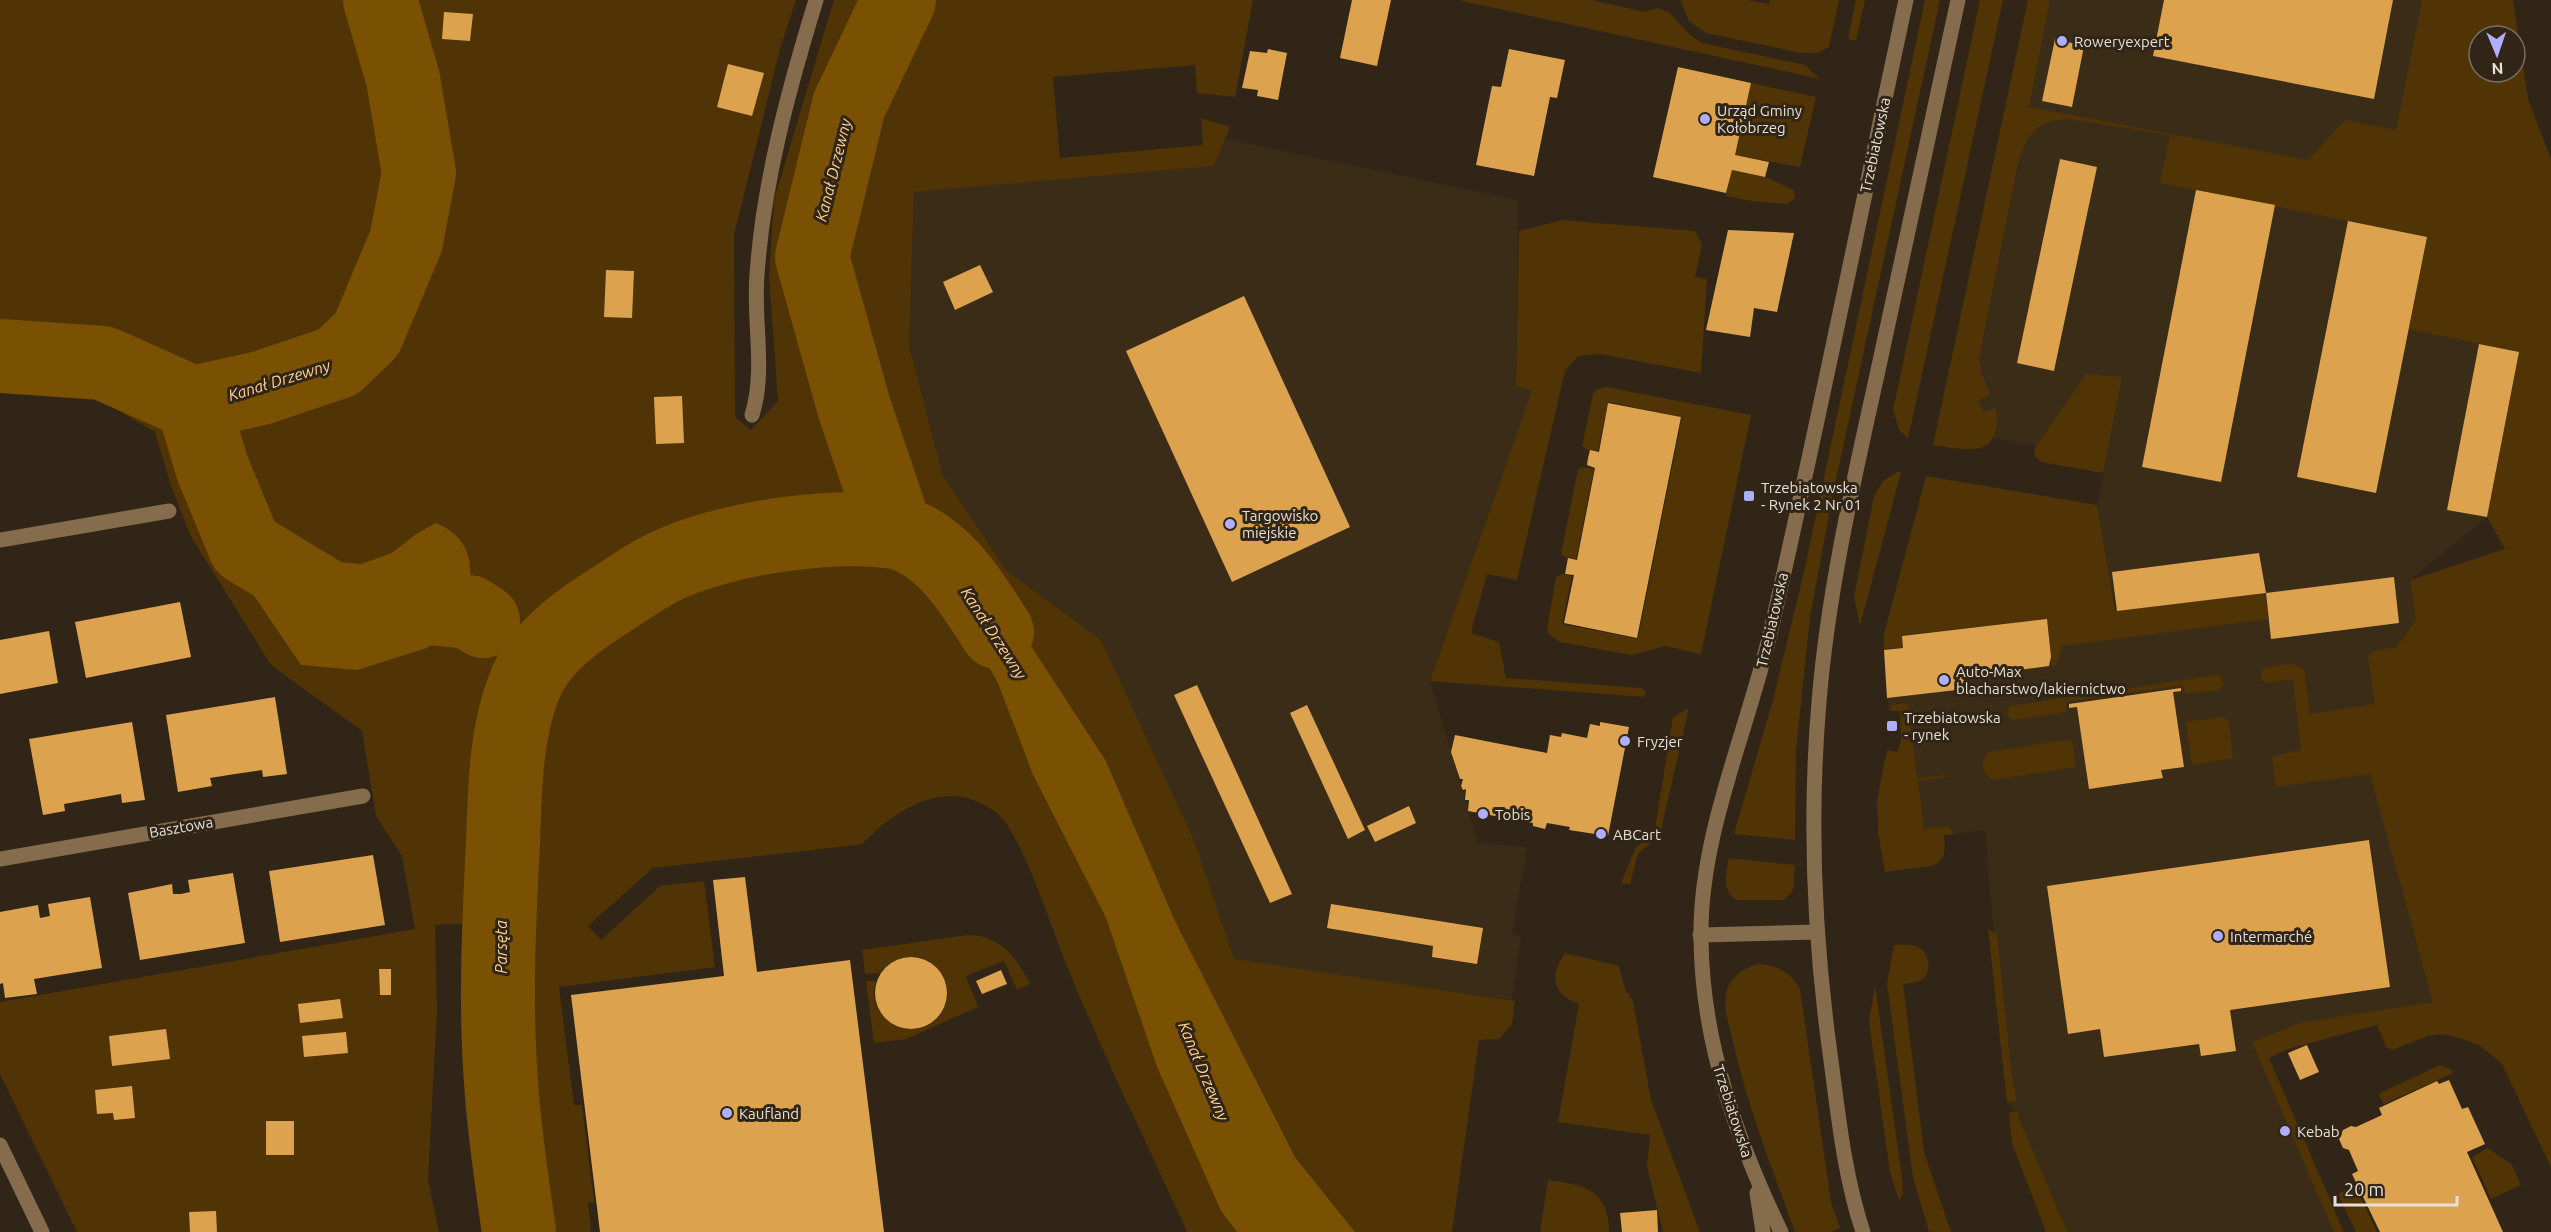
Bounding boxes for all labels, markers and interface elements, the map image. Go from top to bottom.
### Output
north arrow [2467,24,2527,84]
place label: Roweryexpert [2074,33,2170,50]
marker: Roweryexpert [2055,34,2069,48]
text: N [2491,60,2504,78]
street label: Trzebiatowska [1857,96,1893,194]
place label: Urząd Gminy Kołobrzeg [1717,102,1802,136]
marker: Urząd Gminy Kołobrzeg [1698,112,1712,126]
water label: Kanał Drzewny [812,116,855,223]
water label: Kanał Drzewny [226,356,332,404]
place label: Trzebiatowska - Rynek 2 Nr 01 [1761,479,1862,513]
marker: Trzebiatowska - Rynek 2 Nr 01 [1742,489,1756,503]
place label: Targowisko miejskie [1242,507,1318,541]
marker: Targowisko miejskie [1223,517,1237,531]
street label: Trzebiatowska [1753,571,1791,669]
water label: Kanał Drzewny [958,584,1030,682]
place label: Auto-Max blacharstwo/lakiernictwo [1956,663,2126,697]
marker: Auto-Max blacharstwo/lakiernictwo [1937,673,1951,687]
place label: Trzebiatowska - rynek [1904,709,2001,743]
marker: Trzebiatowska - rynek [1885,719,1899,733]
place label: Fryzjer [1637,733,1683,750]
marker: Fryzjer [1618,734,1632,748]
place label: Tobis [1495,806,1530,823]
marker: Tobis [1476,807,1490,821]
street label: Basztowa [148,813,214,841]
place label: ABCart [1613,826,1661,843]
marker: ABCart [1594,827,1608,841]
water label: Parsęta [492,920,510,974]
place label: Intermarché [2230,928,2312,945]
marker: Intermarché [2211,929,2225,943]
water label: Kanał Drzewny [1175,1019,1233,1123]
street label: Trzebiatowska [1710,1062,1756,1160]
place label: Kaufland [739,1105,799,1122]
marker: Kaufland [720,1106,734,1120]
place label: Kebab [2297,1123,2339,1140]
marker: Kebab [2278,1124,2292,1138]
scale bar [2335,1169,2456,1207]
text: 20 m [2344,1179,2384,1199]

